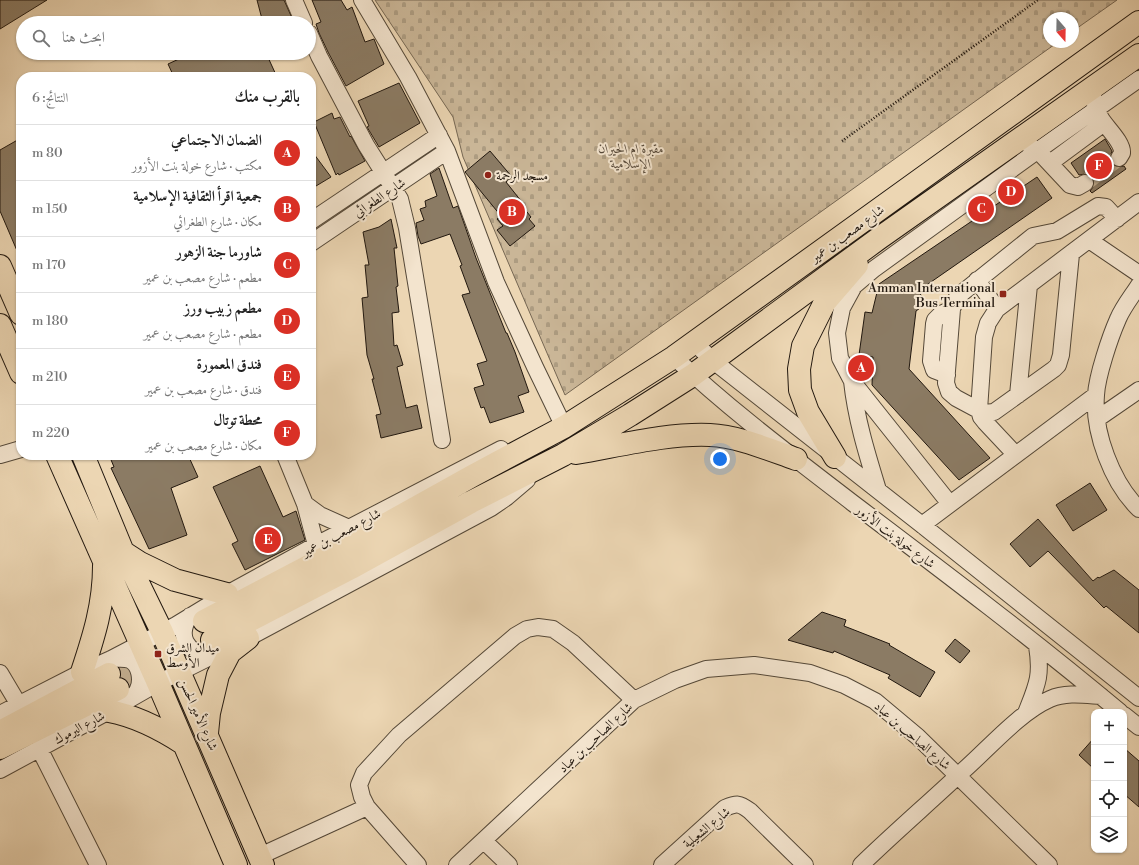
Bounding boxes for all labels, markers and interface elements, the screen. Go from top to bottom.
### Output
north arrow [1043,12,1079,48]
search box [16,16,316,60]
icon: search [30,27,52,49]
text: ابحث هنا [62,28,105,47]
text: بالقرب منك [234,86,300,108]
text: النتائج: 6 [32,90,68,106]
text: الضمان الاجتماعي [171,131,262,150]
park label: مقبرة ام الحيران الإسلامية [598,141,664,174]
text: 80 m [32,145,63,161]
text: A [282,145,292,161]
pin: F [1086,151,1112,181]
text: مكتب · شارع خولة بنت الأزور [132,158,262,174]
place label: مسجد الرحمة [496,168,548,184]
marker: مسجد الرحمة [483,170,493,180]
street label: شارع الطغرائي [351,175,410,223]
pin: D [998,177,1024,207]
text: جمعية اقرأ الثقافية الإسلامية [133,187,262,206]
pin: C [968,194,994,224]
pin: B [499,197,525,227]
text: 150 m [32,201,67,217]
text: B [282,201,292,217]
street label: شارع مصعب بن عمير [806,202,889,270]
text: مكان · شارع الطغرائي [174,214,262,230]
text: شاورما جنة الزهور [176,243,262,262]
text: 170 m [32,257,66,273]
text: C [282,257,292,273]
text: مطعم · شارع مصعب بن عمير [143,270,262,286]
place label: Amman International Bus Terminal [867,280,995,311]
marker: Amman International Bus Terminal [998,289,1008,299]
text: مطعم زبيب ورز [184,299,262,318]
text: 180 m [32,313,68,329]
text: D [282,313,292,329]
text: مطعم · شارع مصعب بن عمير [143,326,262,342]
pin: A [848,353,874,383]
text: فندق المعمورة [196,355,262,374]
text: 210 m [32,369,67,385]
text: E [282,369,292,385]
text: فندق · شارع مصعب بن عمير [145,382,262,398]
text: محطة توتال [213,411,262,430]
text: 220 m [32,425,70,441]
text: F [282,425,292,441]
text: مكان · شارع مصعب بن عمير [145,438,262,454]
your location [710,449,730,469]
street label: شارع خولة بنت الأزور [849,500,939,574]
street label: شارع مصعب بن عمير [297,505,385,564]
pin: E [255,525,281,555]
place label: ميدان الشرق الأوسط [166,640,219,671]
marker: ميدان الشرق الأوسط [153,649,163,659]
street label: شارع الأمير الحسن [172,675,222,754]
street label: شارع الصاحب بن عباد [869,698,954,776]
street label: شارع الصاحب بن عباد [555,699,638,779]
street label: شارع اليرموك [51,708,109,751]
map controls [1091,709,1127,853]
button: + [1091,709,1127,745]
button: − [1091,745,1127,781]
button: locate [1091,781,1127,817]
street label: شارع الشعيلية [680,804,735,854]
button: layers [1091,817,1127,853]

